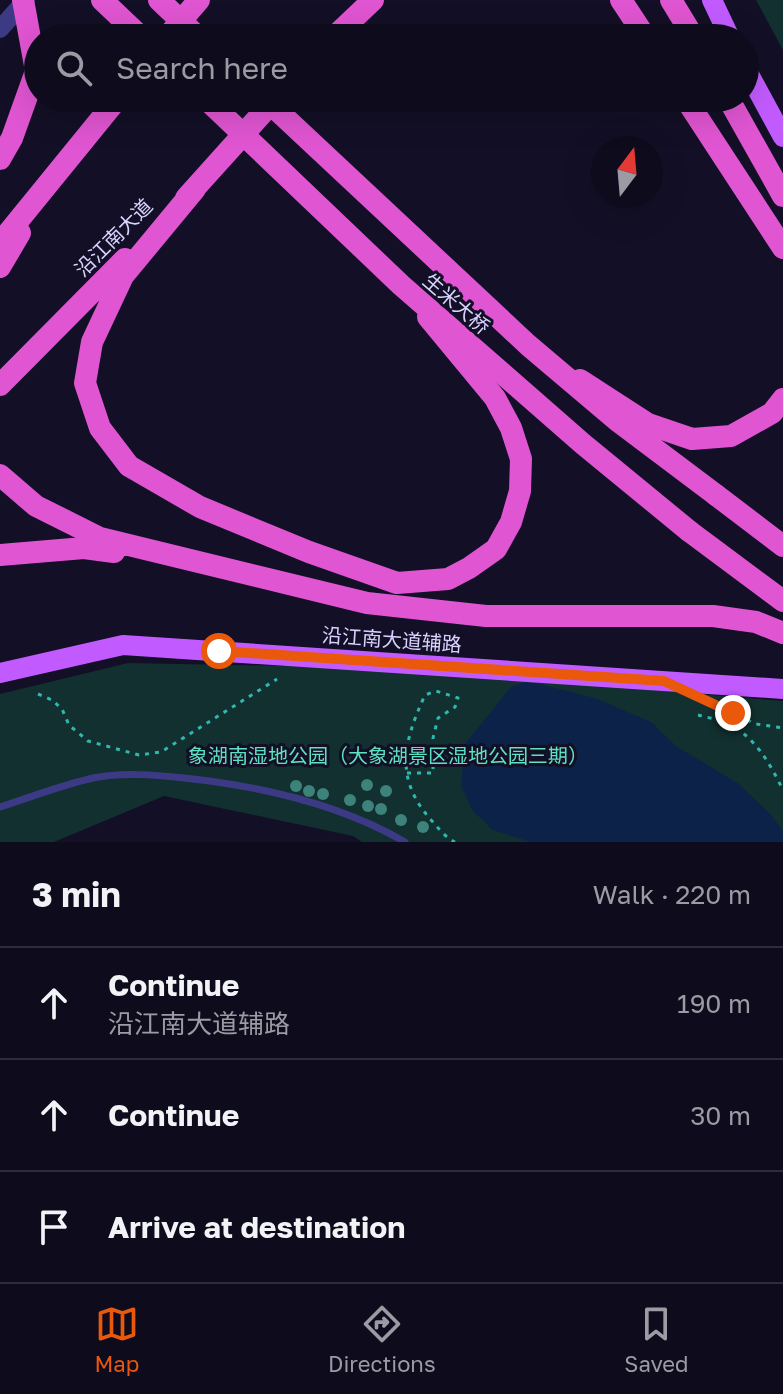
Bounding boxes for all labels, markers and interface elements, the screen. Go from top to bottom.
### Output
search box [24,24,759,112]
icon: search [52,46,96,90]
text: Search here [116,50,288,86]
north arrow [591,136,663,208]
street label: 沿江南大道 [69,193,157,281]
street label: 生米大桥 [419,268,495,338]
street label: 沿江南大道辅路 [321,622,463,656]
route start [201,633,237,669]
route end [715,695,751,731]
park label: 象湖南湿地公园（大象湖景区湿地公园三期） [188,743,588,767]
text: 3 min [32,874,121,914]
text: Walk · 220 m [593,879,751,910]
text: Continue [108,967,239,1003]
icon: ahead [32,981,76,1025]
text: 190 m [677,988,751,1019]
text: 沿江南大道辅路 [108,1008,290,1039]
icon: ahead [32,1093,76,1137]
text: Continue [108,1097,239,1133]
text: 30 m [690,1100,751,1131]
icon: arrive [32,1205,76,1249]
text: Arrive at destination [108,1209,405,1245]
tab: Map [94,1302,139,1377]
tab: Directions [328,1302,436,1377]
tab: Saved [624,1302,689,1377]

